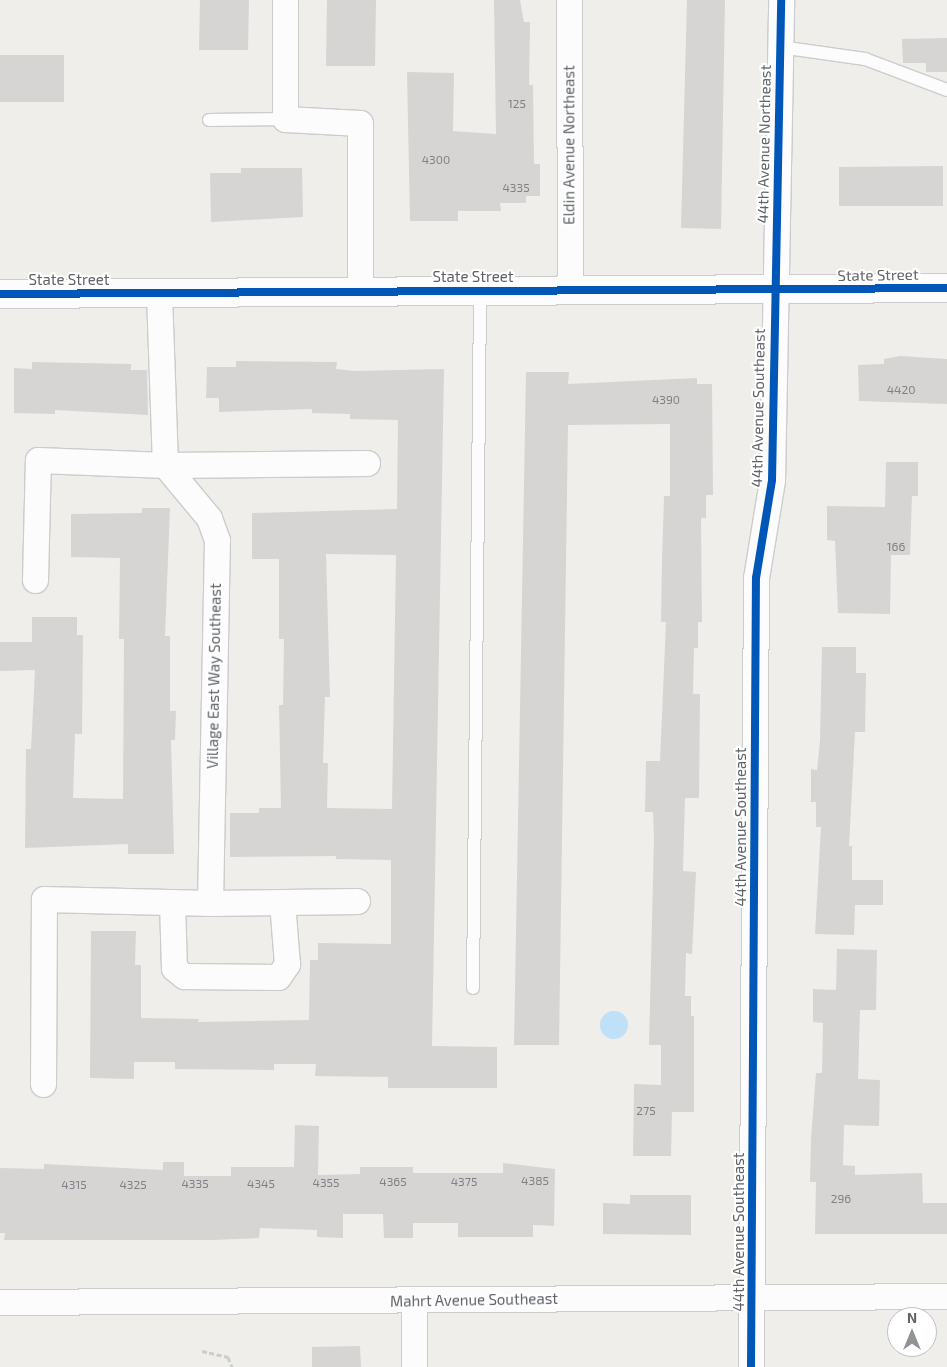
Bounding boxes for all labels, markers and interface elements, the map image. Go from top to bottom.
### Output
street label: 44th Avenue Northeast [754,64,774,224]
street label: Eldin Avenue Northeast [560,65,578,225]
house number: 125 [508,97,526,111]
house number: 4300 [422,153,450,167]
house number: 4335 [502,181,530,195]
street label: State Street [837,265,919,285]
street label: State Street [432,268,514,286]
street label: State Street [28,271,110,289]
street label: 44th Avenue Southeast [748,328,768,488]
house number: 4420 [887,383,915,397]
house number: 4390 [652,393,680,407]
house number: 166 [887,540,905,554]
street label: Village East Way Southeast [203,583,225,769]
street label: 44th Avenue Southeast [732,747,750,907]
house number: 275 [636,1104,656,1118]
street label: 44th Avenue Southeast [730,1152,748,1312]
house number: 4385 [521,1174,549,1188]
house number: 4365 [379,1175,407,1189]
house number: 4375 [451,1175,477,1189]
house number: 4355 [313,1176,339,1190]
house number: 4335 [181,1177,209,1191]
house number: 4345 [247,1177,275,1191]
house number: 4315 [61,1178,87,1192]
house number: 4325 [119,1178,147,1192]
house number: 296 [831,1192,851,1206]
street label: Mahrt Avenue Southeast [390,1290,558,1310]
north arrow [887,1307,937,1357]
text: N [907,1309,917,1326]

